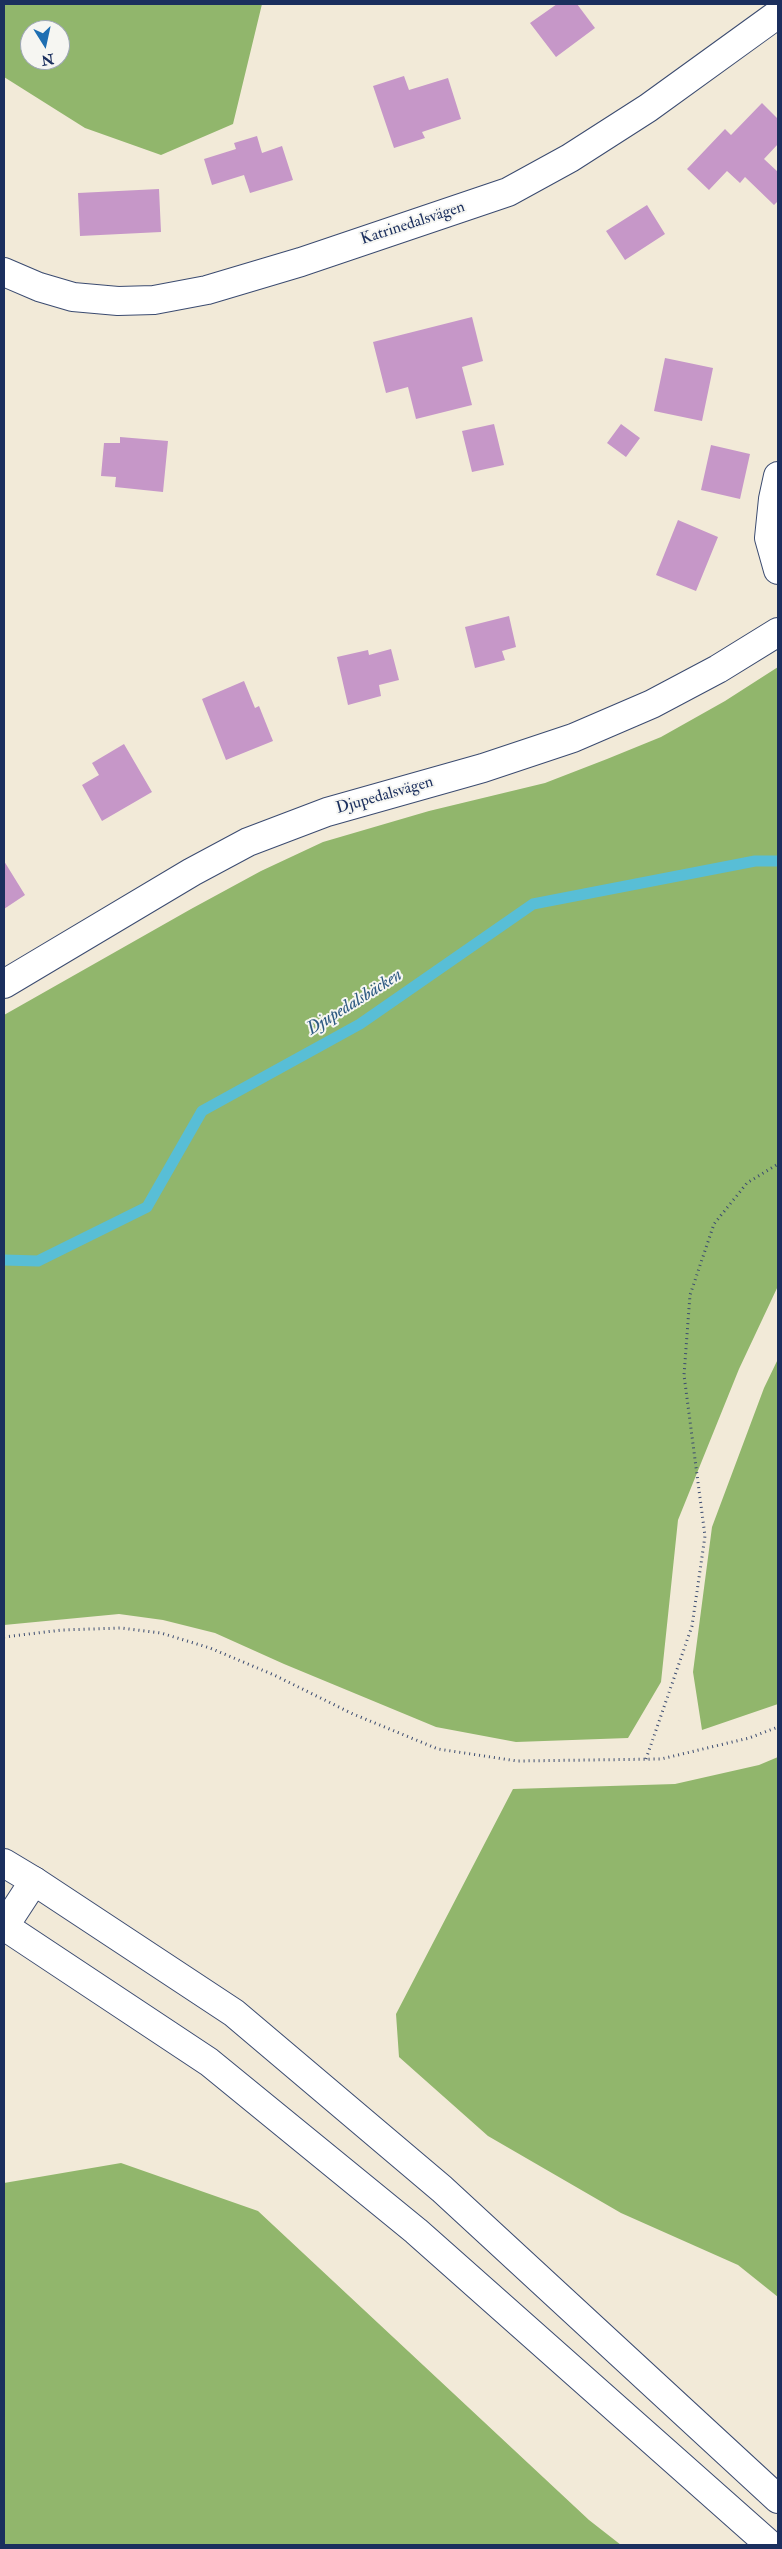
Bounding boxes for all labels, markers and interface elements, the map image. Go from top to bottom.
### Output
north arrow [20,20,70,70]
text: N [40,50,55,69]
street label: Katrinedalsvägen [359,198,467,250]
street label: Djupedalsvägen [334,773,436,819]
water label: Djupedalsbäcken [303,965,407,1041]

